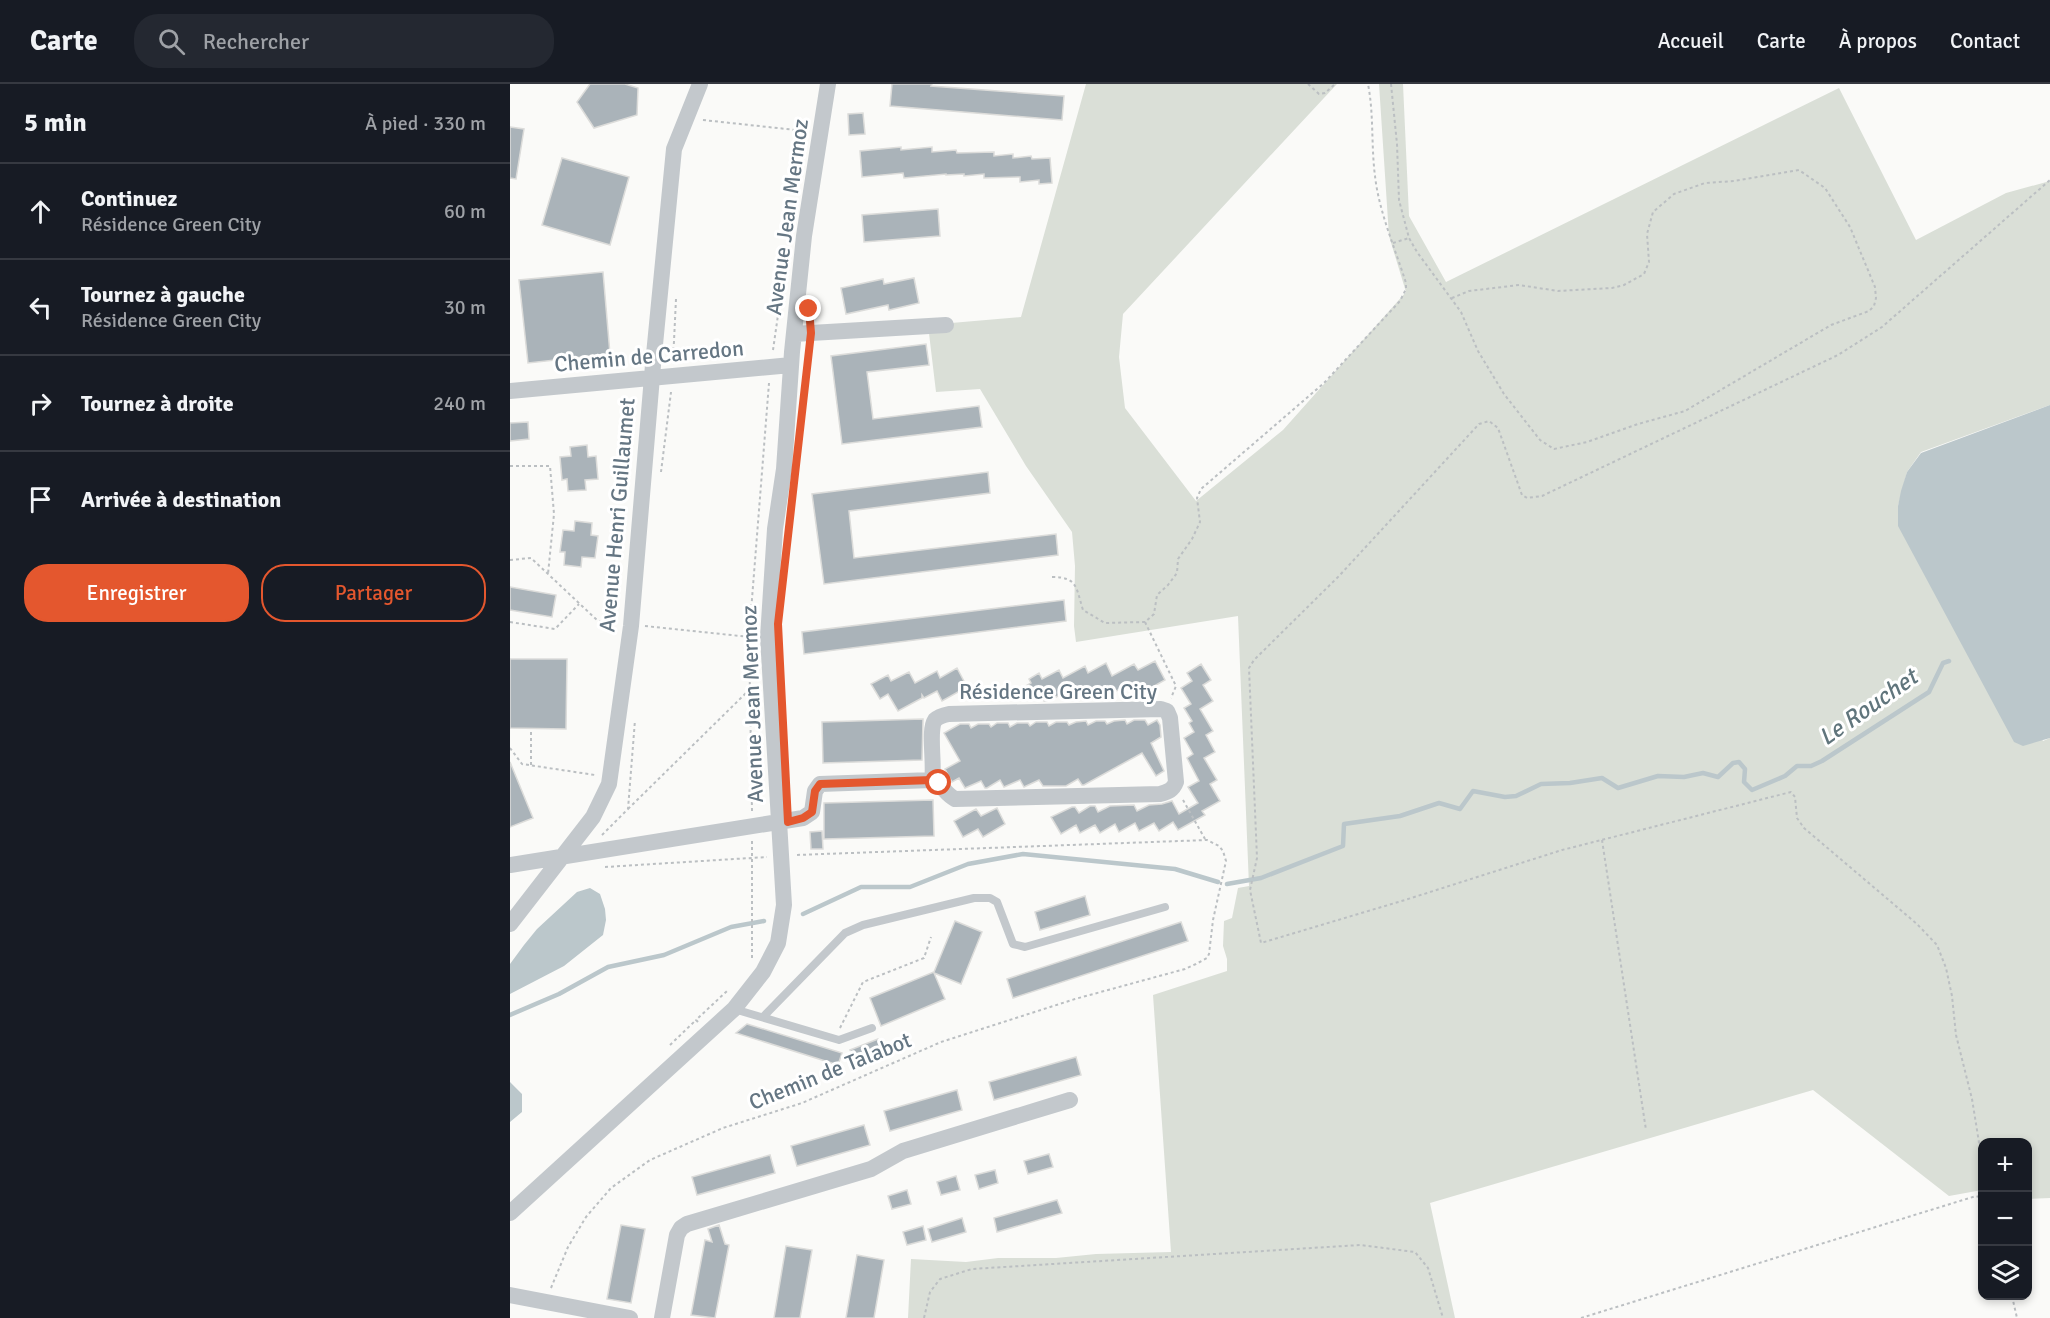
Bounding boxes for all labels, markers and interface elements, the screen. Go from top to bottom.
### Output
search box [134,14,554,68]
text: Carte [30,24,98,58]
icon: search [155,25,188,58]
text: Rechercher [203,28,309,55]
text: Accueil [1658,28,1724,54]
text: Carte [1757,28,1806,54]
text: À propos [1839,28,1917,54]
text: Contact [1950,28,2020,54]
text: 5 min [24,107,87,139]
text: À pied · 330 m [365,111,486,136]
street label: Avenue Jean Mermoz [760,117,814,317]
text: Continuez [81,185,177,212]
icon: ahead [24,195,57,228]
text: 60 m [444,199,486,224]
text: Résidence Green City [81,212,261,237]
text: Tournez à gauche [81,281,245,308]
icon: left [24,291,57,324]
text: 30 m [444,295,486,320]
route end [795,295,821,321]
text: Résidence Green City [81,308,261,333]
street label: Chemin de Carredon [553,334,745,378]
icon: right [24,387,57,420]
text: Tournez à droite [81,390,234,417]
text: 240 m [433,391,486,416]
street label: Avenue Henri Guillaumet [593,396,641,633]
icon: arrive [24,483,57,516]
text: Arrivée à destination [81,486,281,513]
button: Enregistrer [24,564,249,622]
button: Partager [261,564,486,622]
street label: Avenue Jean Mermoz [735,604,769,803]
water label: Le Rouchet [1813,661,1925,752]
street label: Résidence Green City [959,678,1158,705]
route start [925,769,951,795]
street label: Chemin de Talabot [745,1026,915,1116]
map controls [1978,1138,2032,1300]
button: + [1978,1138,2032,1192]
button: − [1978,1192,2032,1246]
button: layers [1978,1246,2032,1300]

